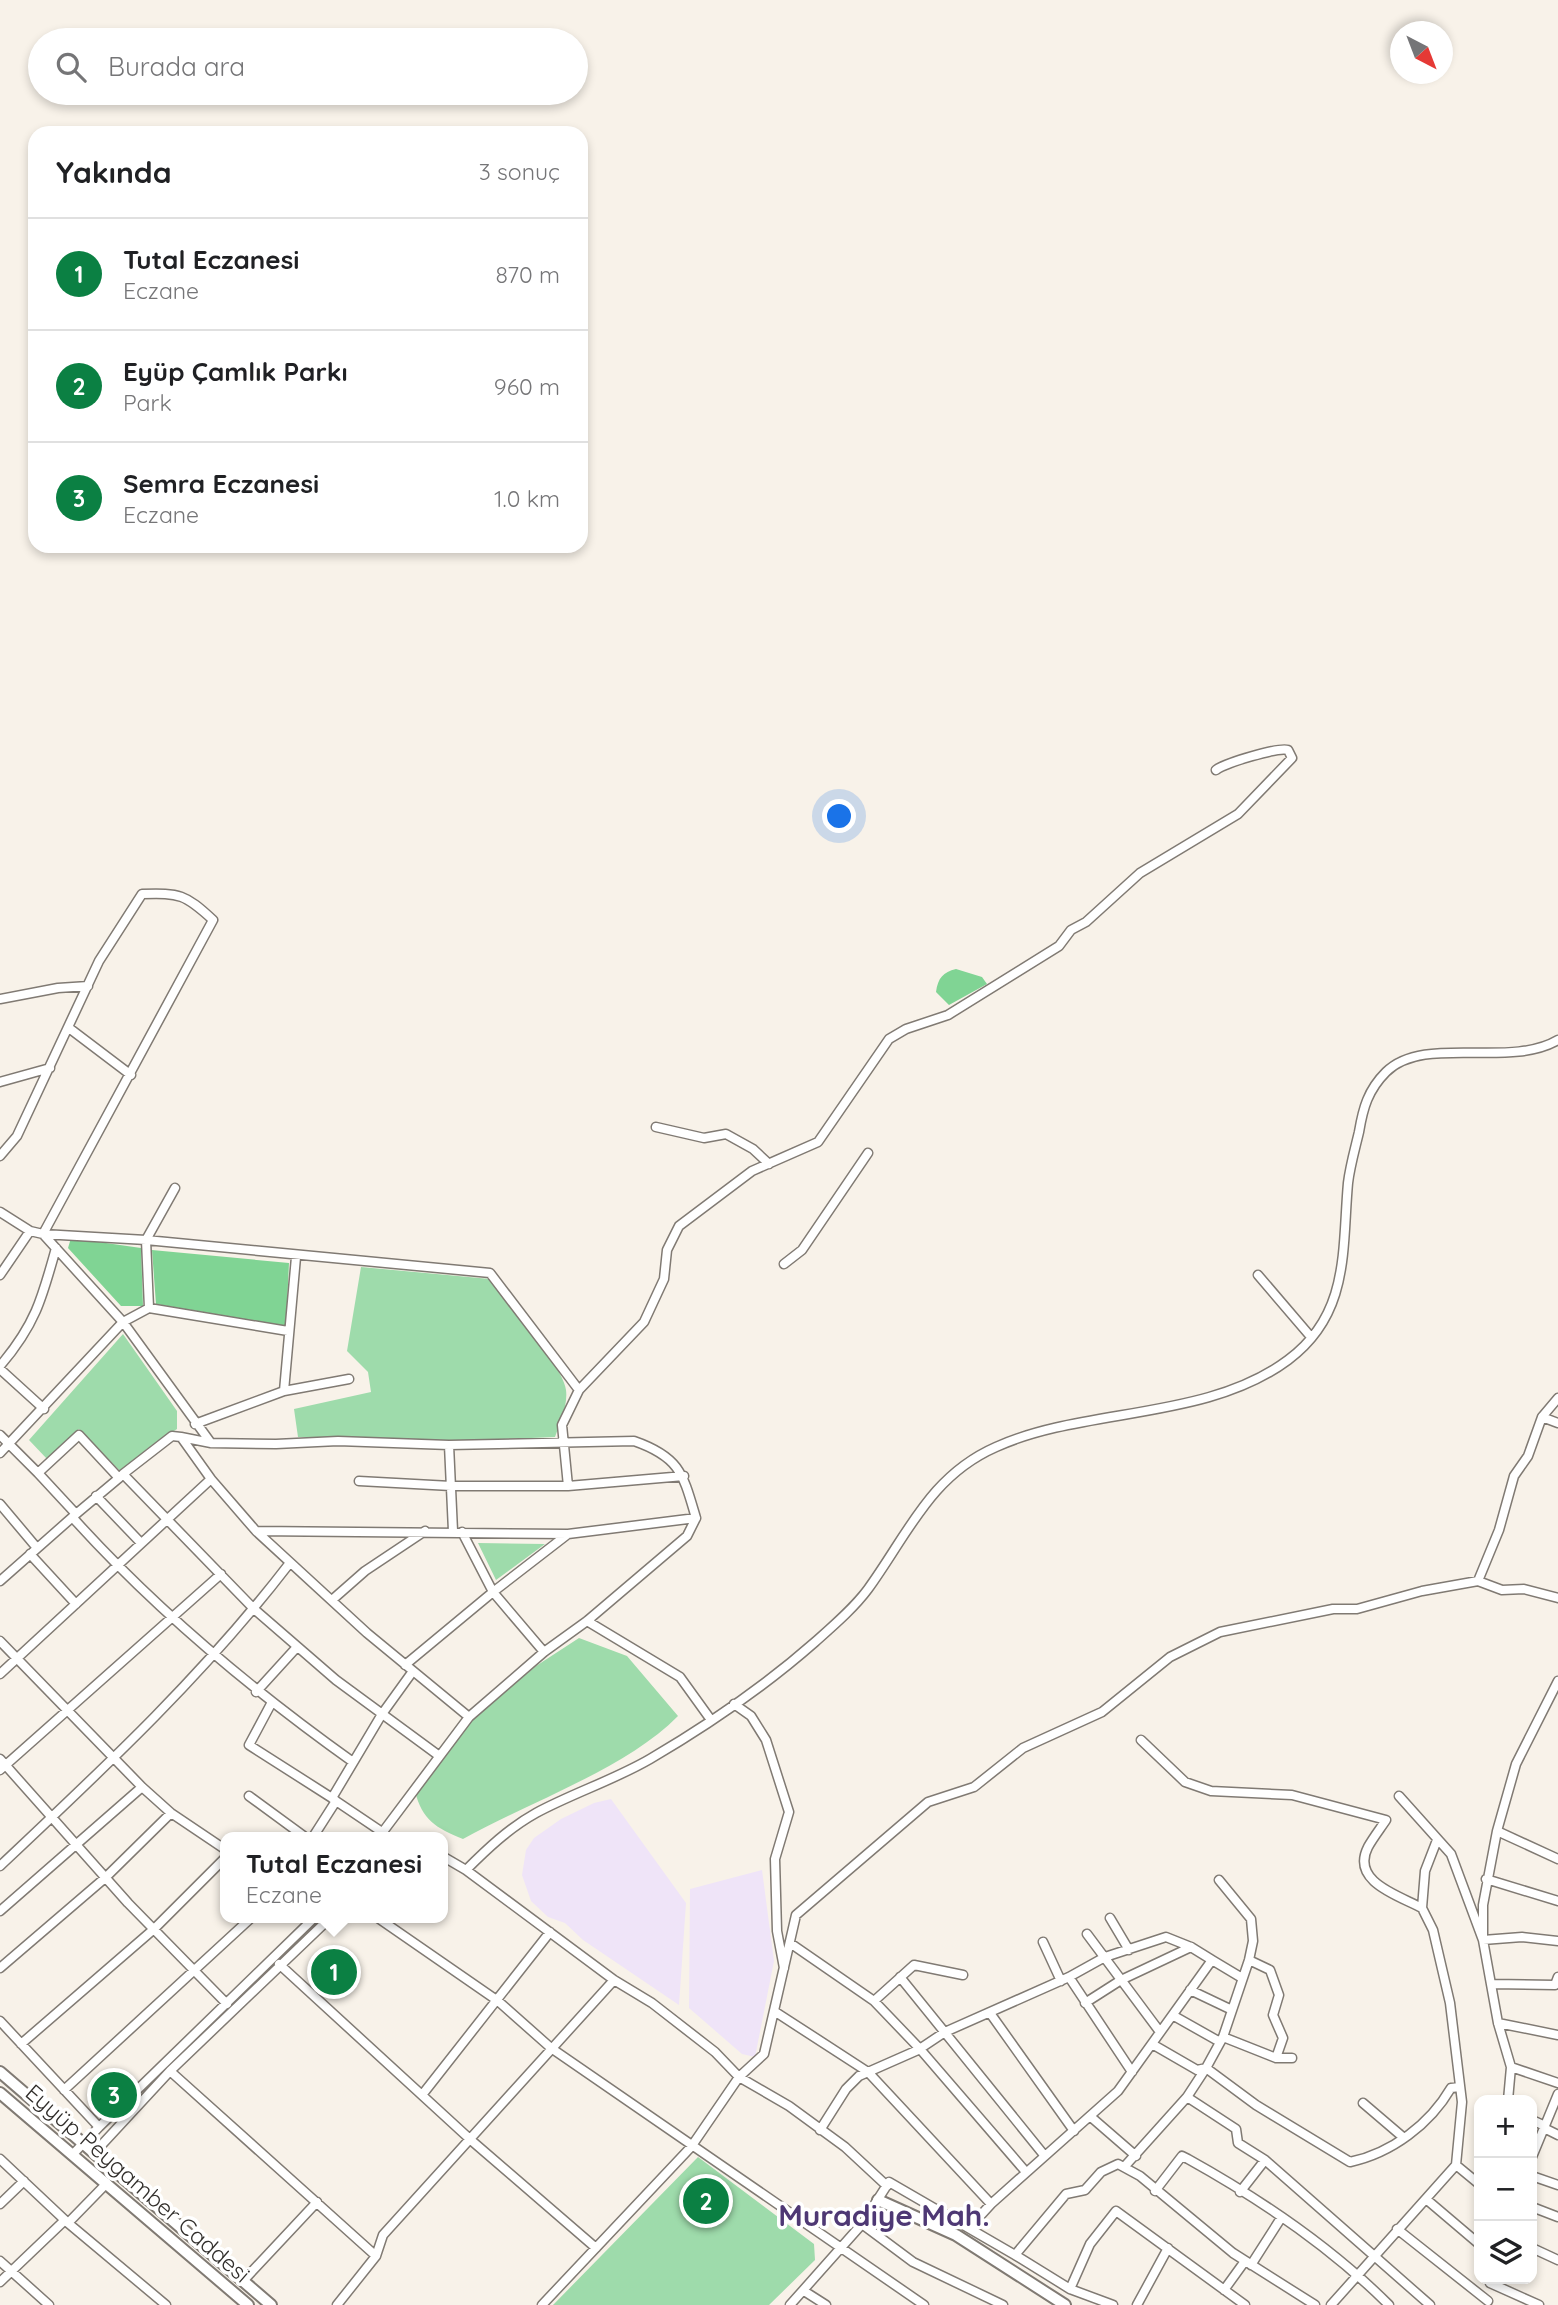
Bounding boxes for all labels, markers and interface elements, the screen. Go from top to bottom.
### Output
north arrow [1390,21,1453,84]
search box [28,28,588,105]
icon: search [52,48,90,86]
text: Burada ara [108,50,245,83]
text: Yakında [56,153,171,191]
text: 3 sonuç [479,157,560,186]
text: Tutal Eczanesi [123,243,299,276]
text: 1 [75,260,83,289]
text: 870 m [496,260,560,289]
text: Eczane [123,276,199,305]
text: Eyüp Çamlık Parkı [123,355,348,388]
text: 2 [72,372,86,401]
text: 960 m [494,372,560,401]
text: Park [123,388,172,417]
text: Semra Eczanesi [123,467,319,500]
text: 3 [73,484,85,513]
text: 1.0 km [494,484,560,513]
text: Eczane [123,500,199,529]
your location [822,799,856,833]
popup [220,1832,448,1923]
text: Tutal Eczanesi [246,1847,422,1880]
text: Eczane [246,1880,322,1909]
pin: 1 [311,1946,357,1998]
pin: 3 [91,2069,137,2121]
street label: Eyyüp Peygamber Caddesi [20,2078,256,2288]
map controls [1474,2095,1537,2284]
button: + [1474,2095,1537,2158]
button: − [1474,2158,1537,2221]
pin: 2 [683,2175,729,2227]
district label: Muradiye Mah. [778,2196,990,2234]
button: layers [1474,2221,1537,2284]

